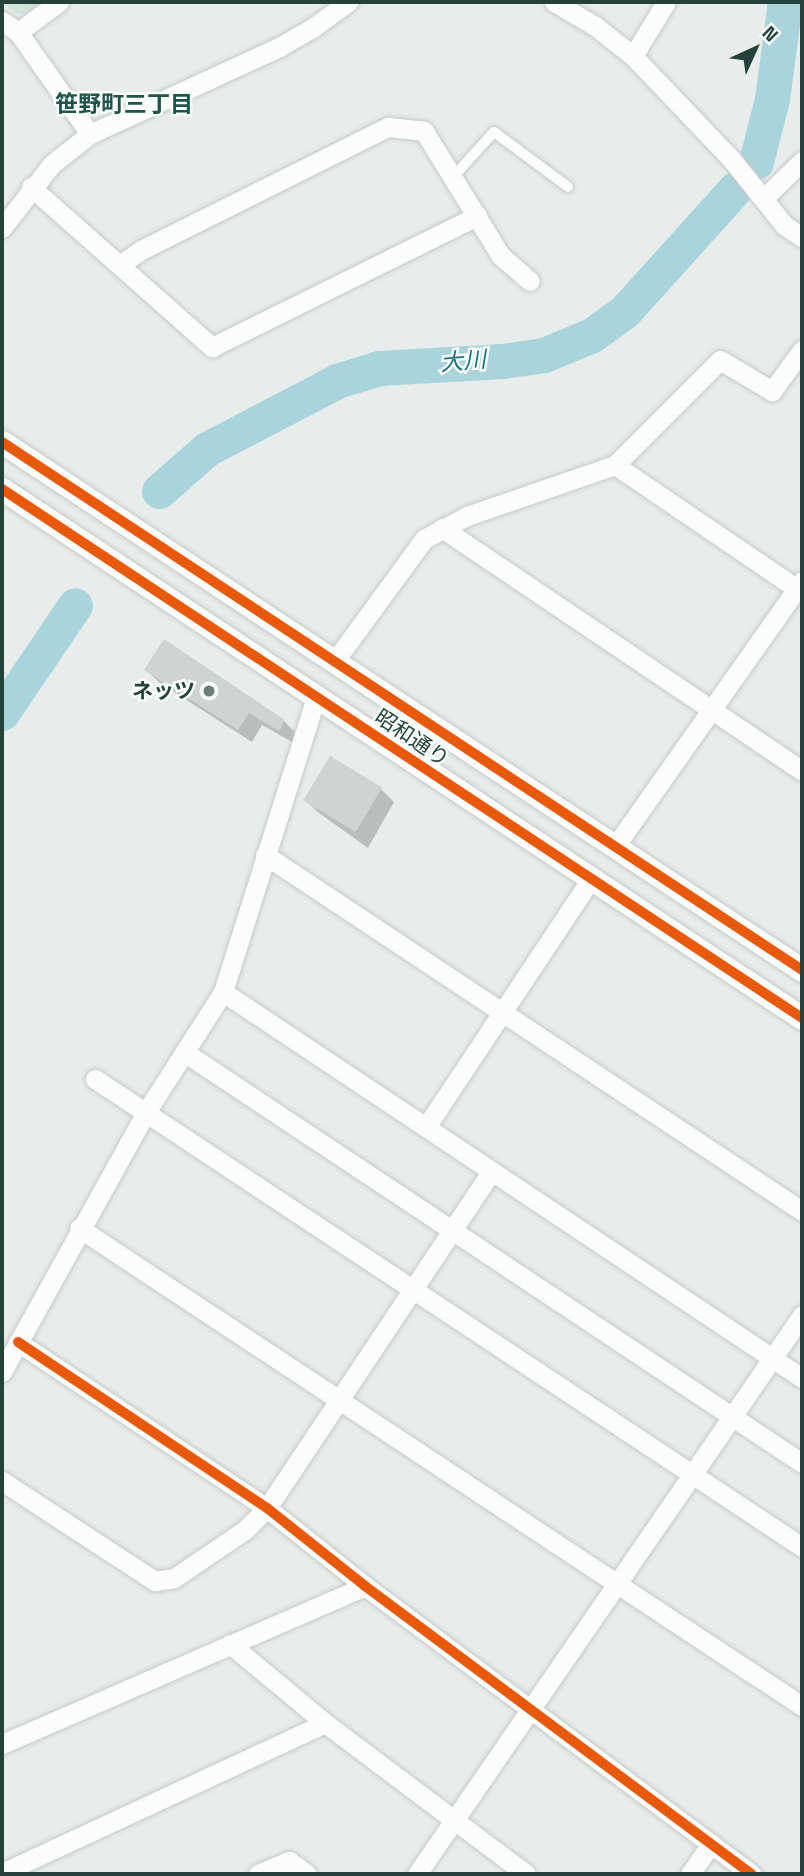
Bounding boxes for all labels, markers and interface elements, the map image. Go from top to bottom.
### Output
north arrow [720,14,790,84]
text: N [757,20,784,47]
district label: 笹野町三丁目 [55,90,193,118]
water label: 大川 [439,345,487,377]
place label: ネッツ [132,678,195,704]
marker: ネッツ [201,683,217,699]
street label: 昭和通り [370,704,454,772]

